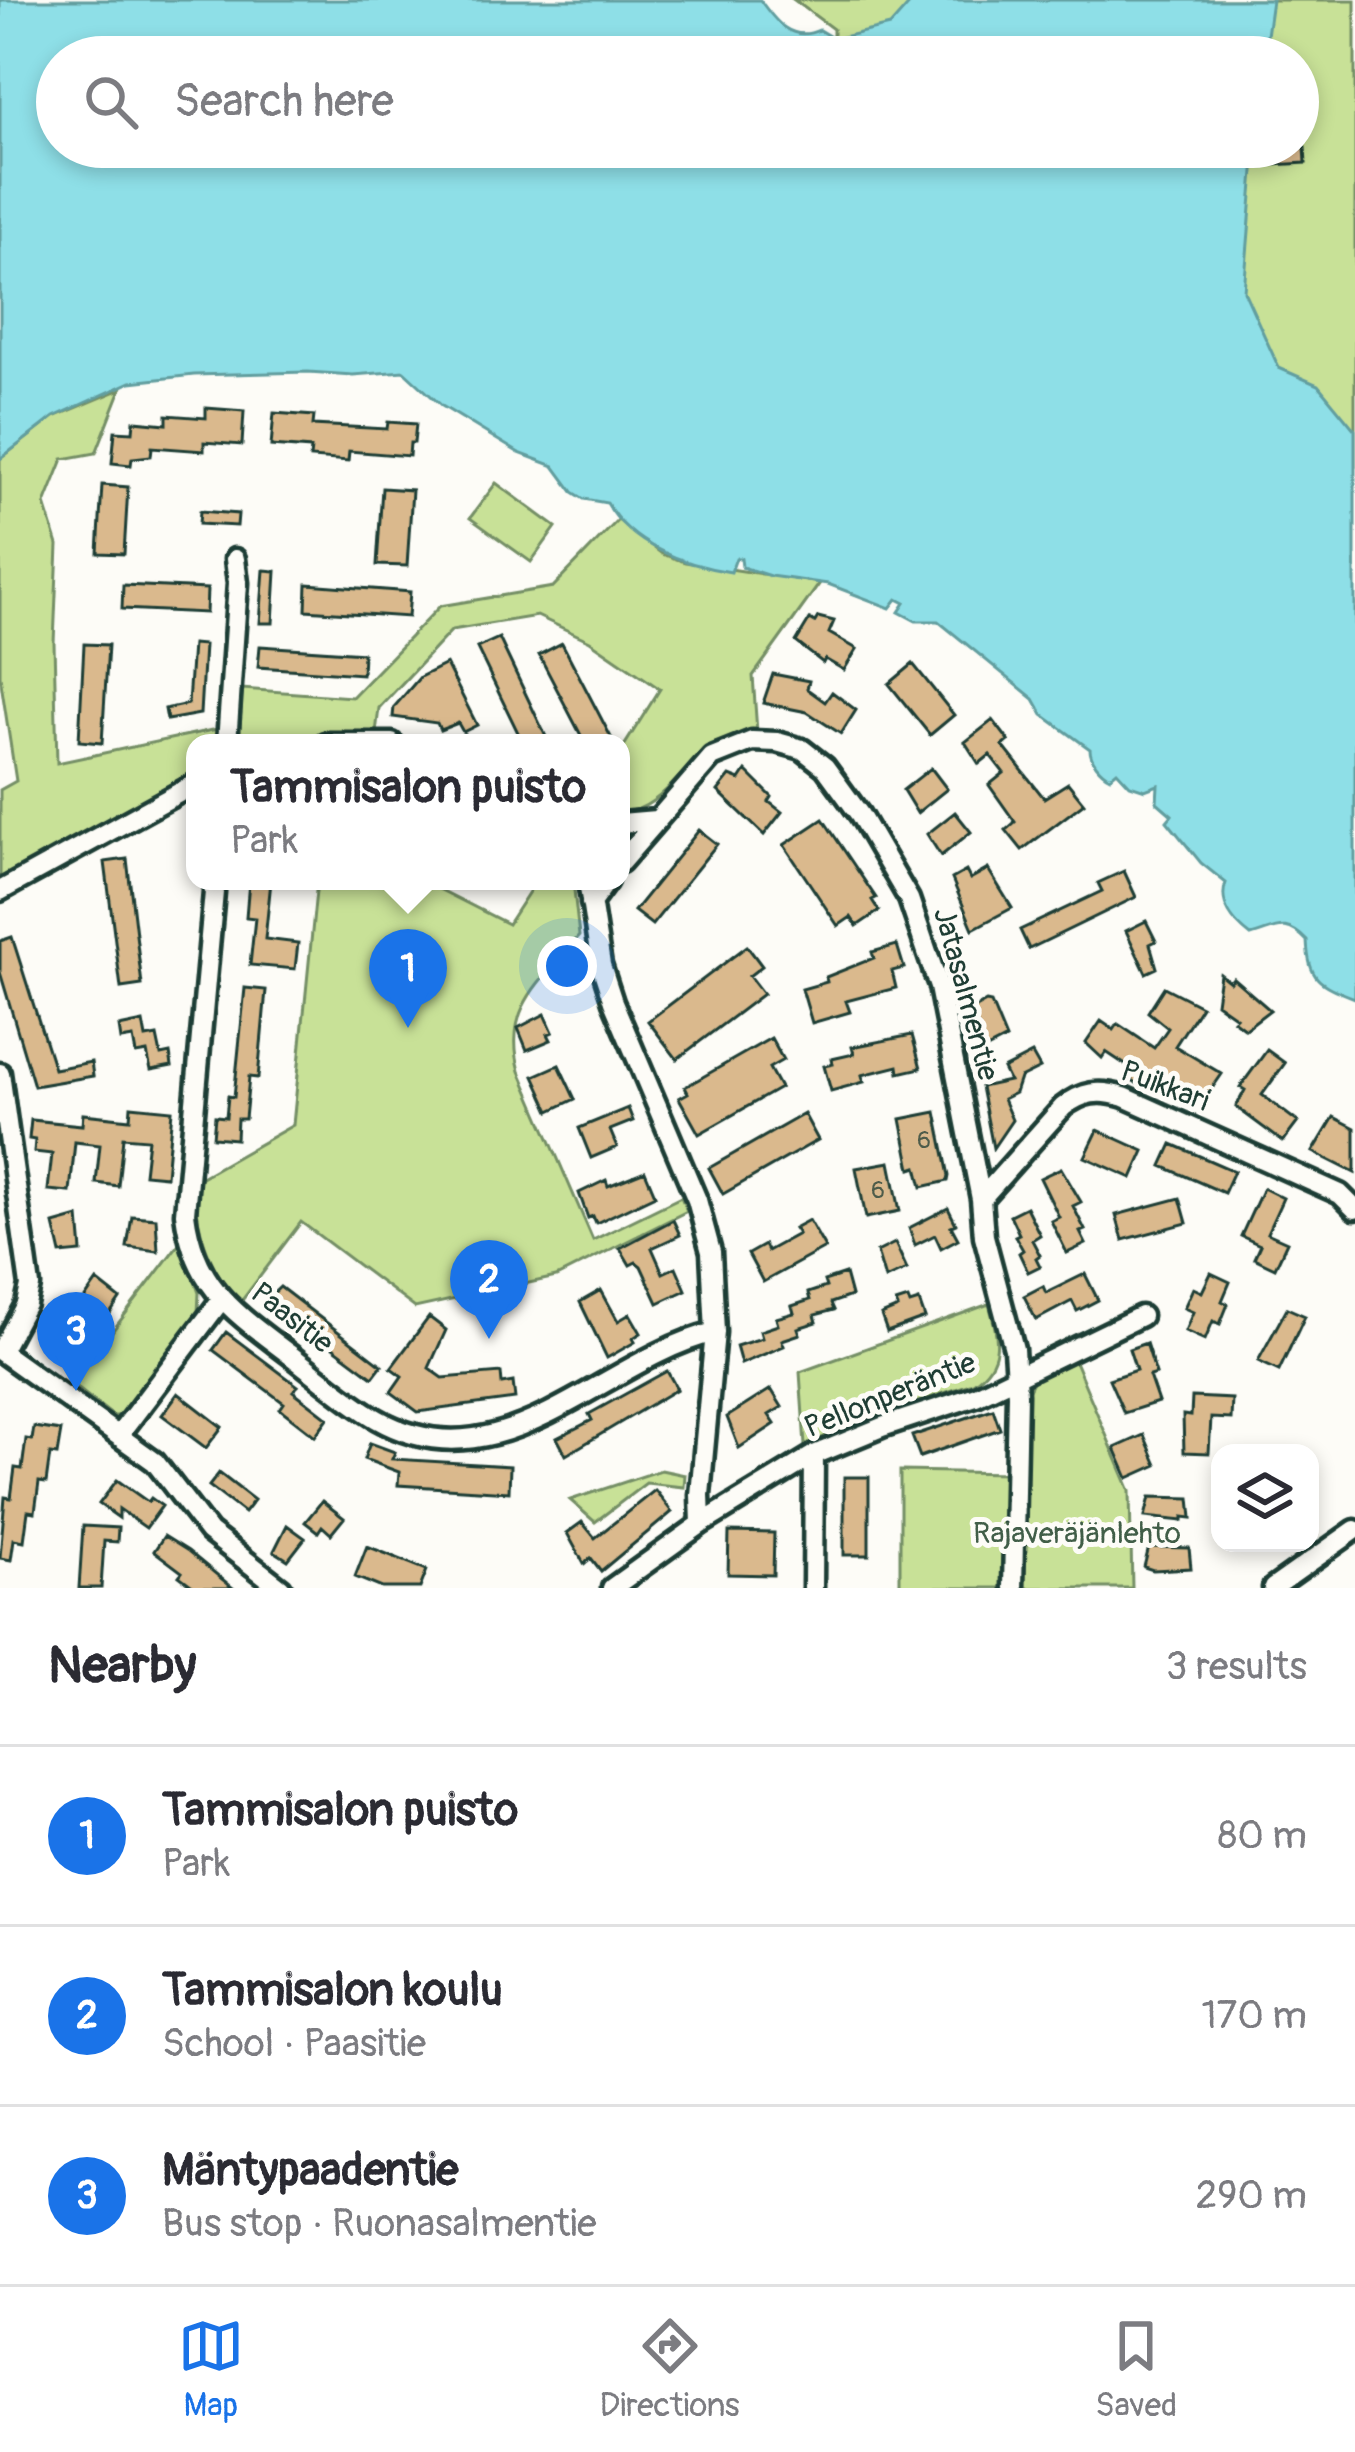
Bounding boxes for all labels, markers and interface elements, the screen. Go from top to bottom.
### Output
search box [36,36,1319,168]
icon: search [78,69,144,135]
text: Search here [174,74,394,130]
popup [186,734,630,890]
text: Tammisalon puisto [230,760,586,816]
text: Park [230,816,298,865]
street label: Jatasalmentie [925,903,1007,1085]
pin: 1 [369,929,447,1028]
your location [537,936,597,996]
street label: Puikkari [1115,1052,1215,1120]
house number: 6 [917,1126,931,1155]
house number: 6 [871,1176,885,1205]
pin: 2 [450,1240,528,1339]
street label: Paasitie [243,1274,341,1362]
pin: 3 [37,1292,115,1391]
street label: Pellonperäntie [799,1344,981,1446]
map controls [1211,1444,1319,1552]
button: layers [1211,1444,1319,1552]
park label: Rajaveräjänlehto [973,1515,1181,1552]
text: Nearby [48,1634,196,1698]
text: 3 results [1166,1642,1307,1691]
text: Tammisalon puisto [162,1783,518,1839]
text: 1 [79,1811,95,1860]
text: 80 m [1218,1811,1307,1860]
text: Park [162,1839,230,1888]
text: Tammisalon koulu [162,1963,503,2019]
text: 2 [76,1991,98,2040]
text: 170 m [1201,1991,1307,2040]
text: School · Paasitie [162,2019,426,2068]
text: Mäntypaadentie [162,2143,458,2199]
text: 3 [76,2171,98,2220]
text: 290 m [1195,2171,1307,2220]
text: Bus stop · Ruonasalmentie [162,2199,596,2248]
tab: Map [178,2313,244,2426]
tab: Directions [600,2313,740,2426]
tab: Saved [1095,2313,1177,2426]

